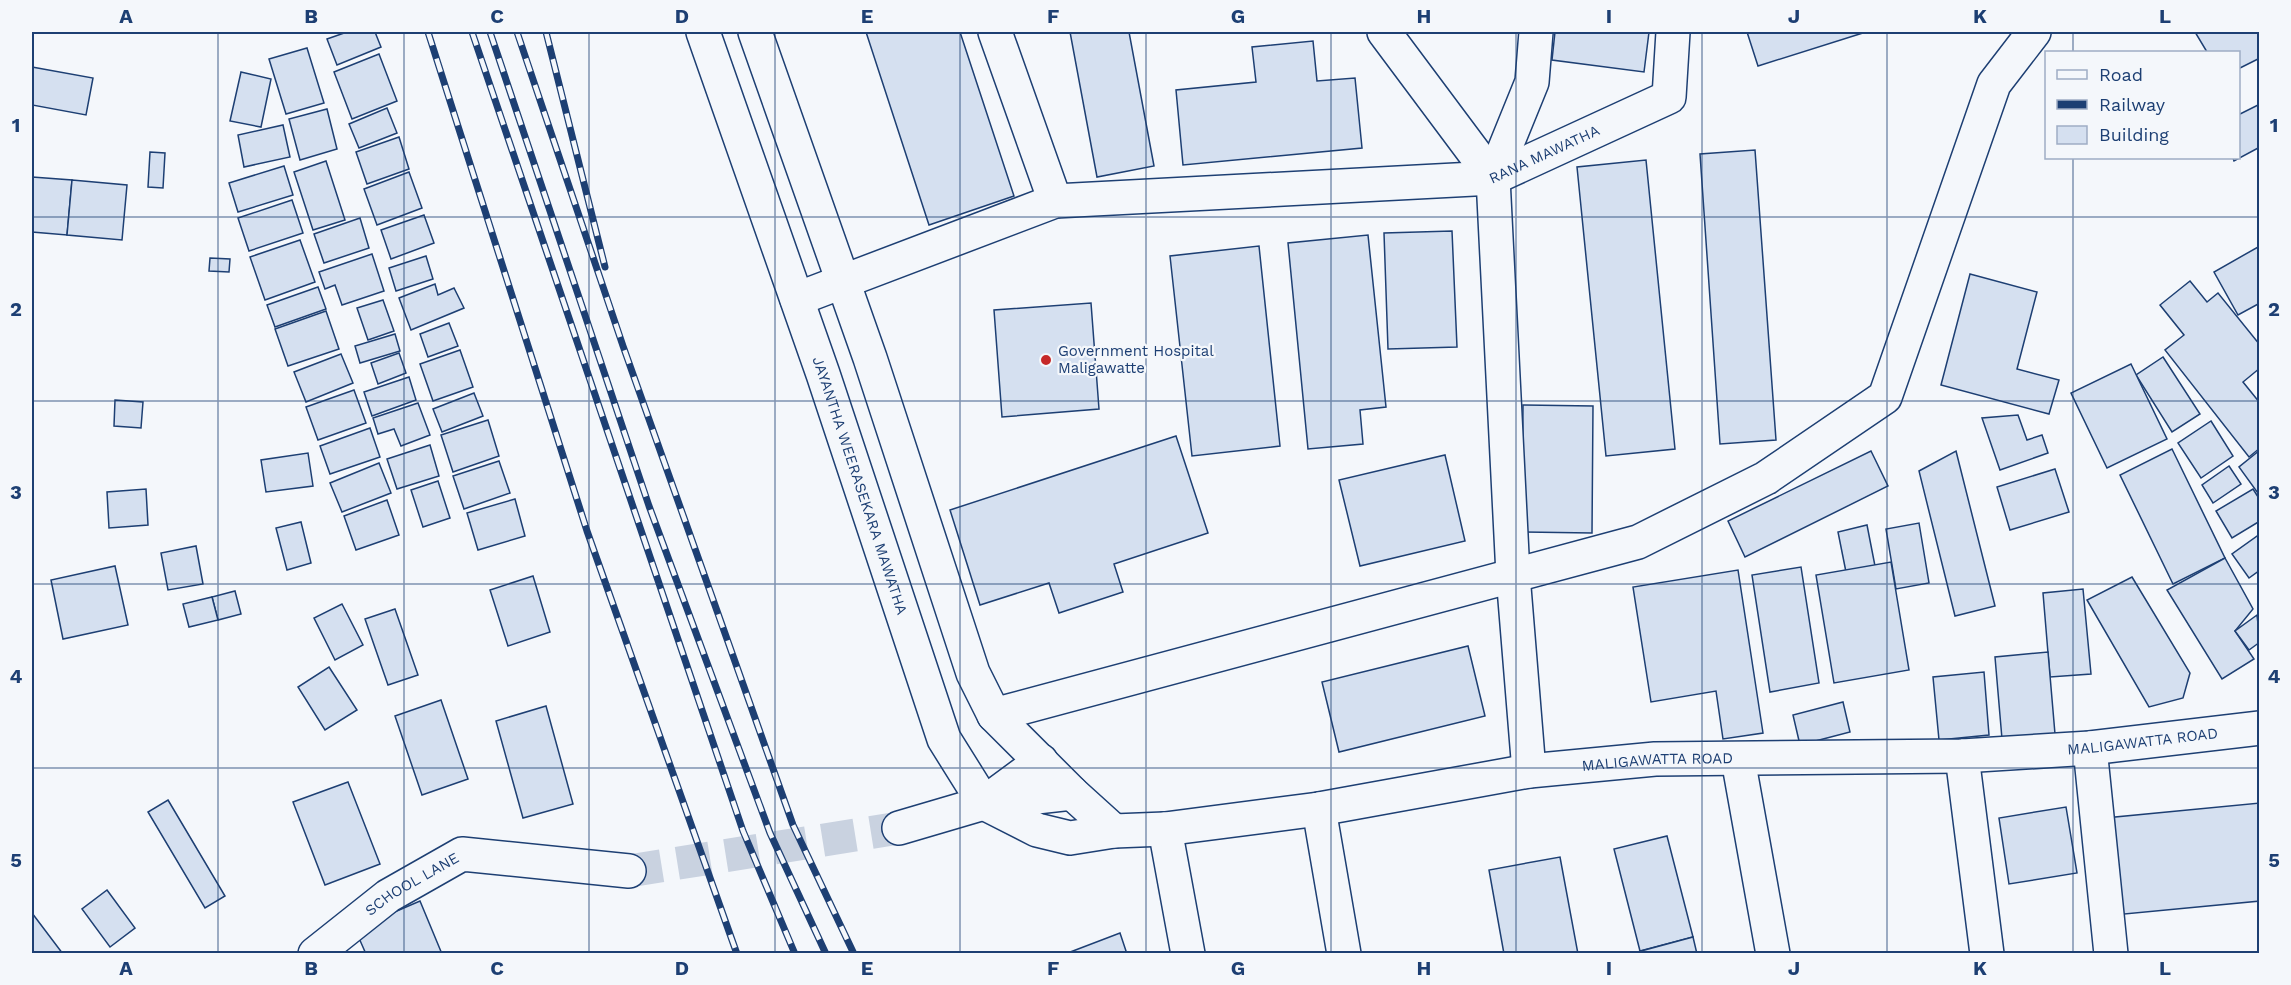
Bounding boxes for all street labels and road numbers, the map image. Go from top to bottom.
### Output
street label: RANA MAWATHA [1486,121,1603,188]
street label: JAYANTHA WEERASEKARA MAWATHA [809,354,911,617]
street label: MALIGAWATTA ROAD [2067,724,2219,758]
street label: MALIGAWATTA ROAD [1581,749,1733,775]
street label: SCHOOL LANE [362,849,462,920]

